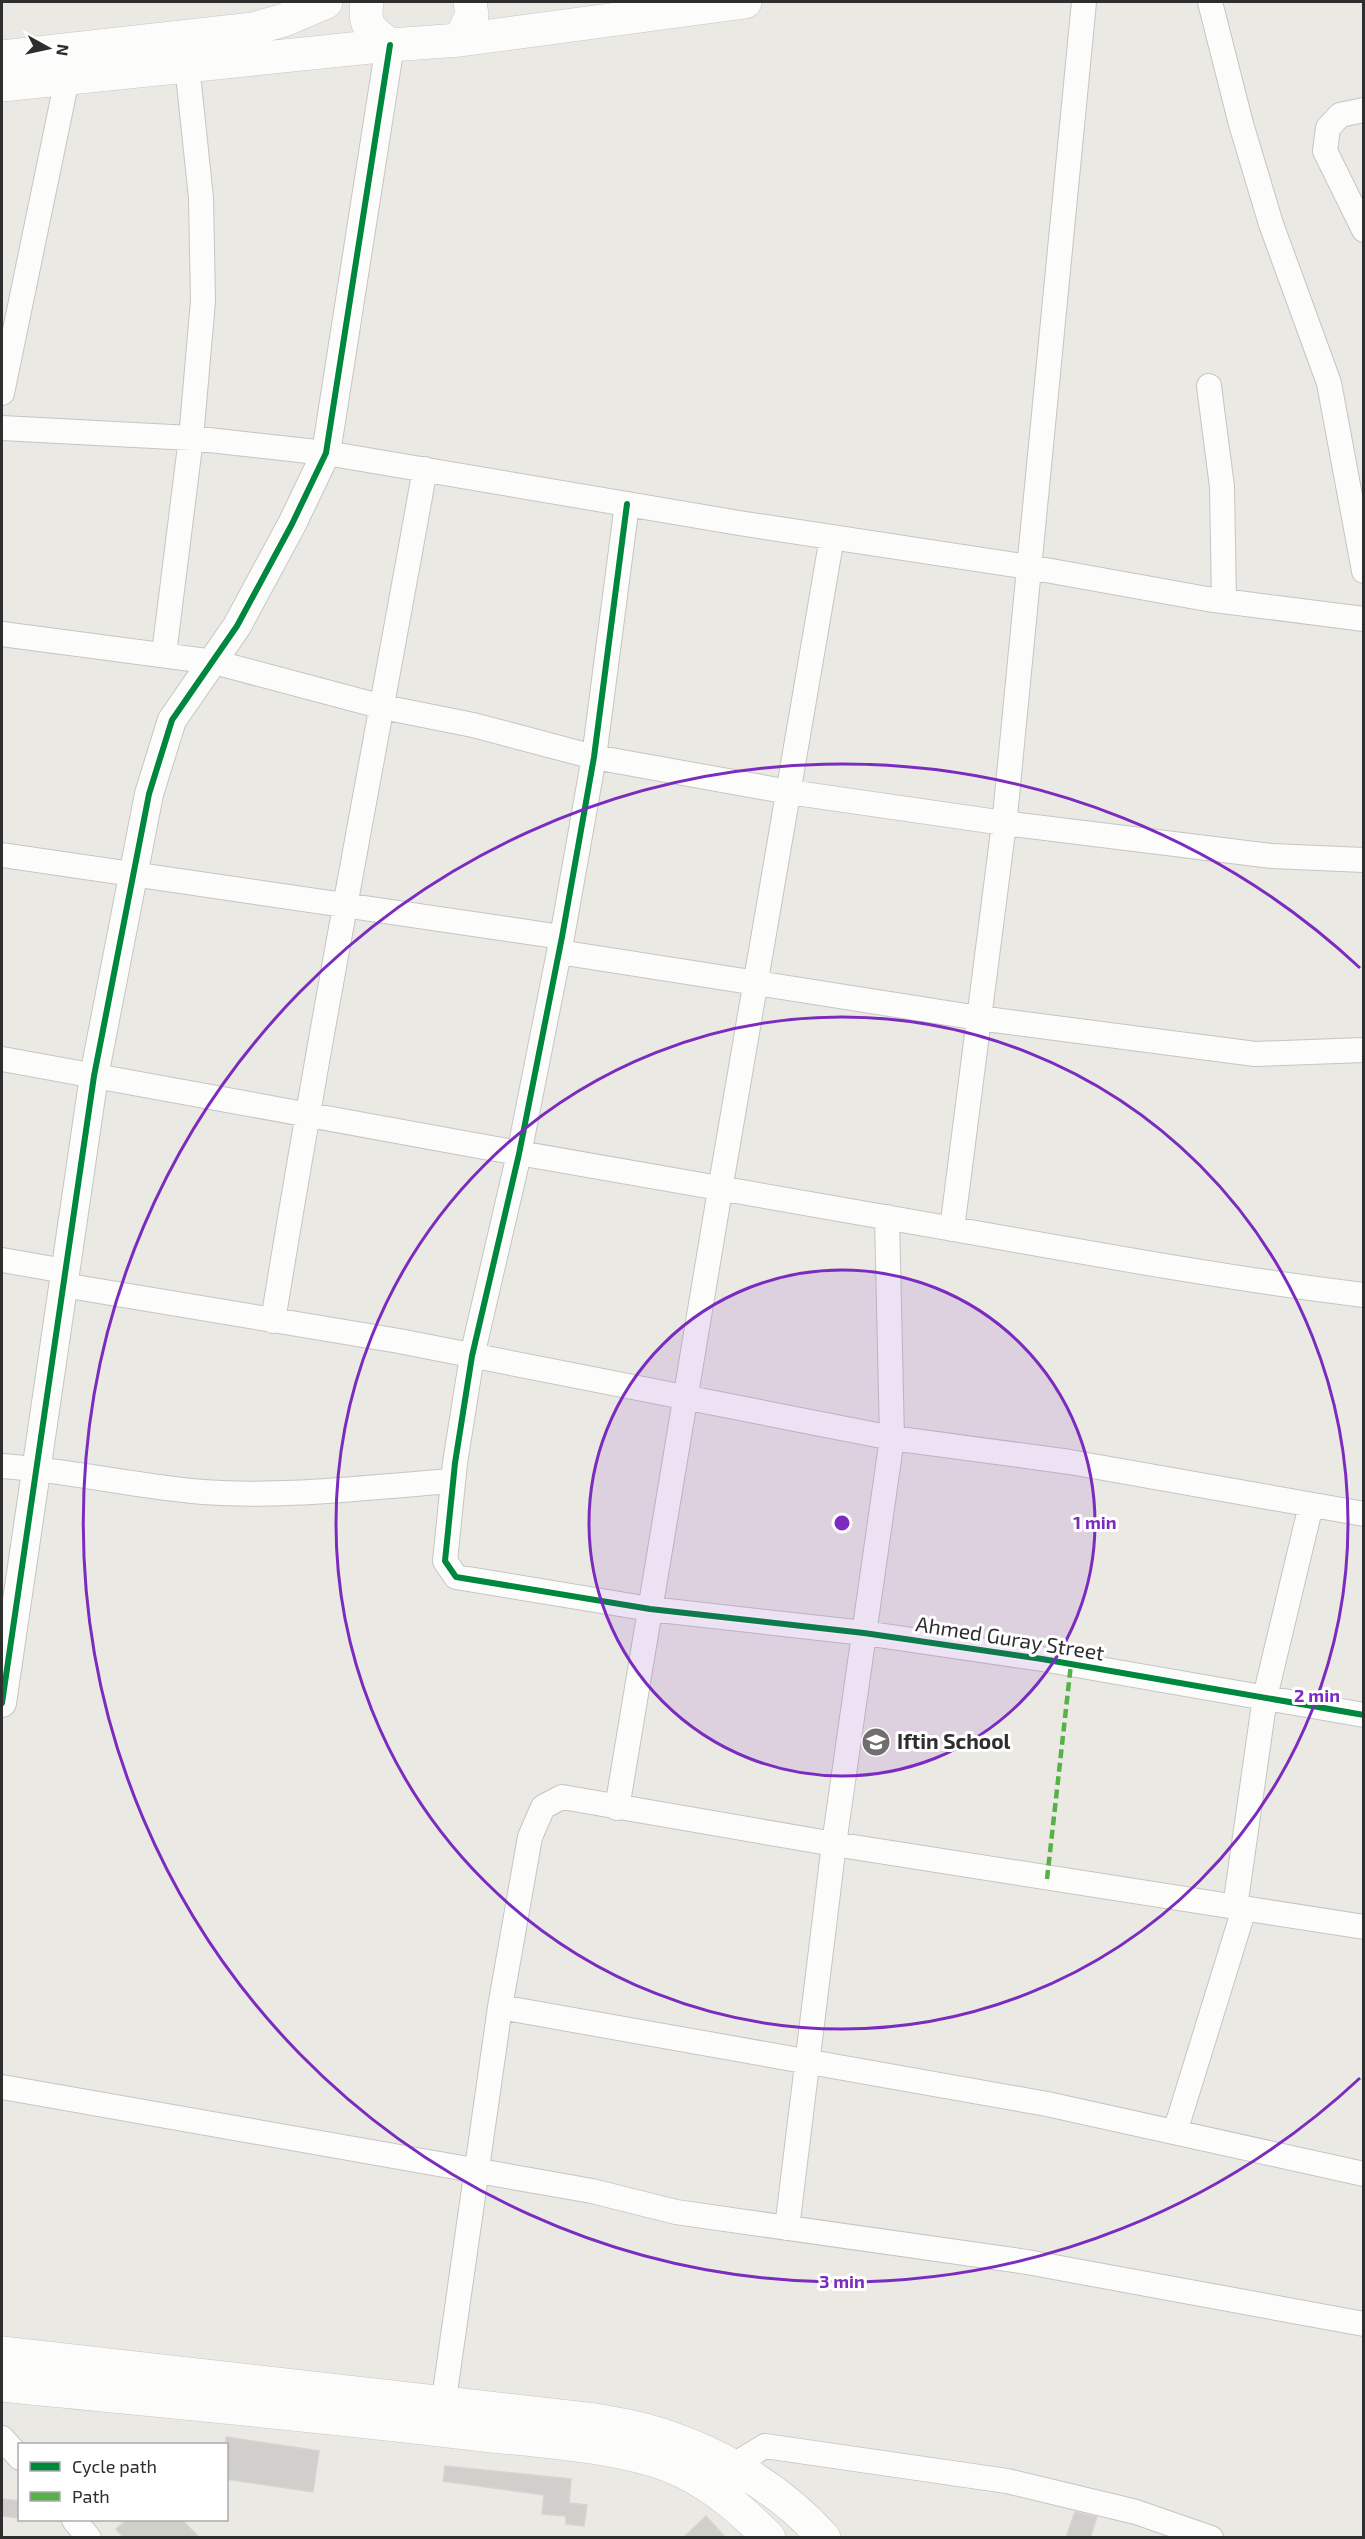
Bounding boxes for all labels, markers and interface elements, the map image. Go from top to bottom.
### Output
north arrow [18,18,78,78]
text: N [53,43,74,57]
text: 1 min [1073,1511,1117,1533]
centre of rings [832,1513,852,1533]
street label: Ahmed Guray Street [914,1610,1106,1665]
text: 2 min [1294,1684,1340,1706]
school or university icon: Iftin School [860,1726,892,1758]
place label: Iftin School [897,1728,1011,1753]
text: 3 min [819,2270,865,2292]
legend [18,2443,228,2521]
text: Cycle path [72,2455,157,2477]
text: Path [72,2485,110,2507]

